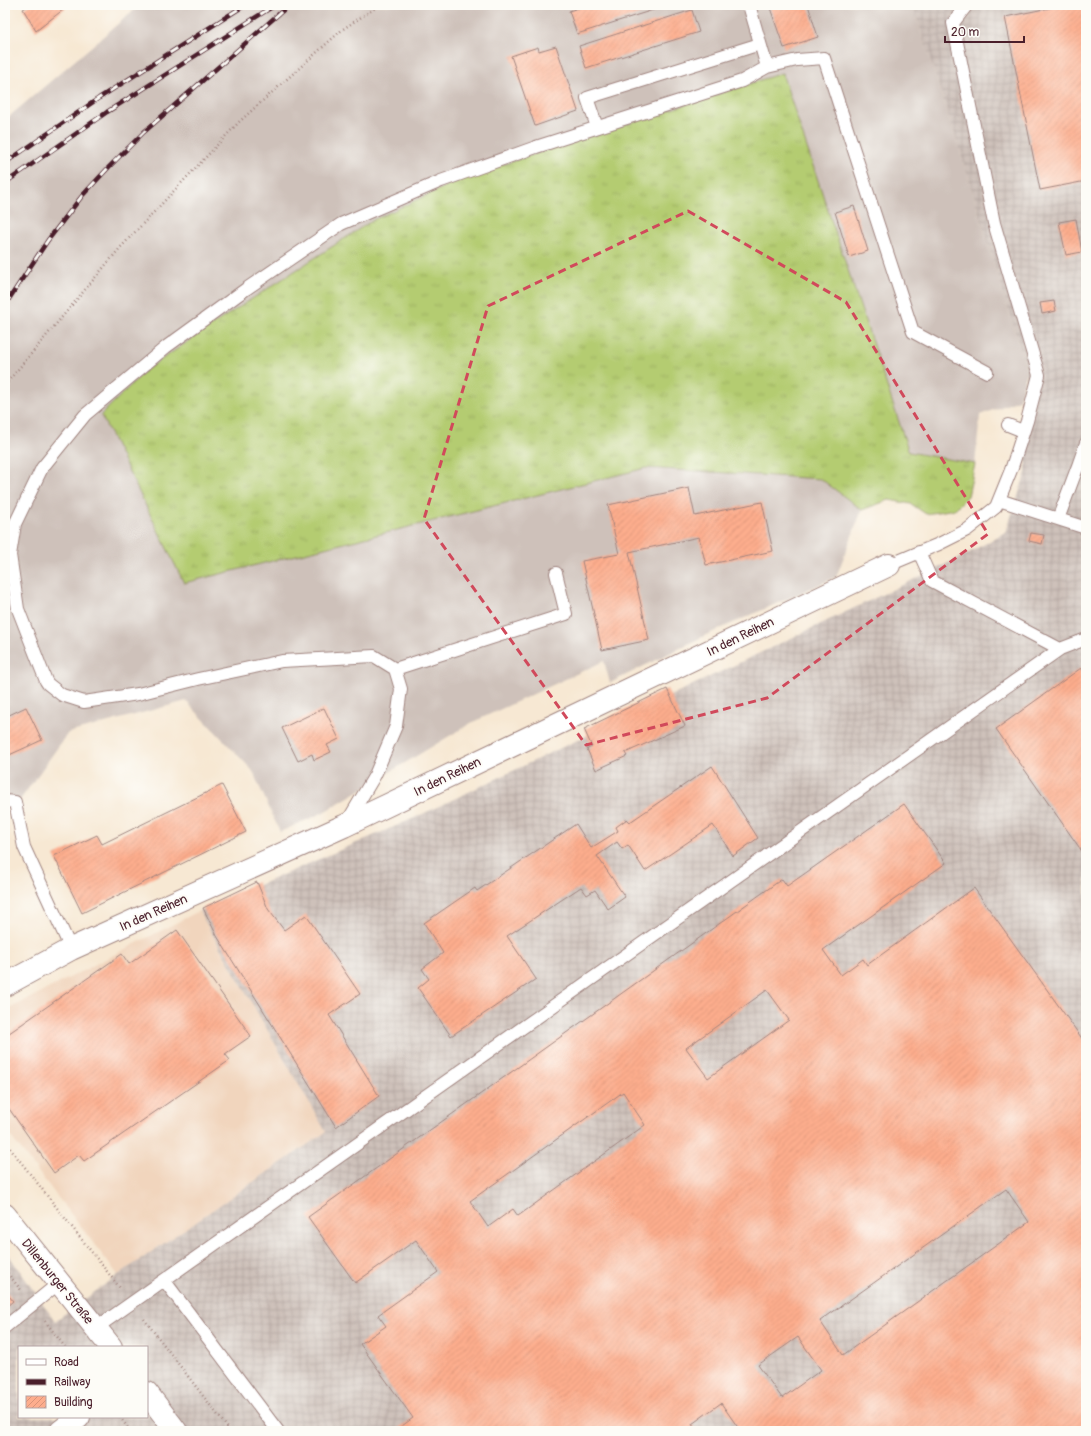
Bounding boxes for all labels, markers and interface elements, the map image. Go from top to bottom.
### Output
scale bar [945,18,1024,44]
text: 20 m [951,25,980,40]
street label: In den Reihen [704,614,777,660]
street label: In den Reihen [411,754,484,800]
street label: In den Reihen [117,891,190,935]
street label: Dillenburger Straße [18,1236,97,1328]
legend [18,1346,148,1418]
text: Road [54,1355,79,1370]
text: Railway [54,1375,90,1390]
text: Building [54,1395,93,1410]

